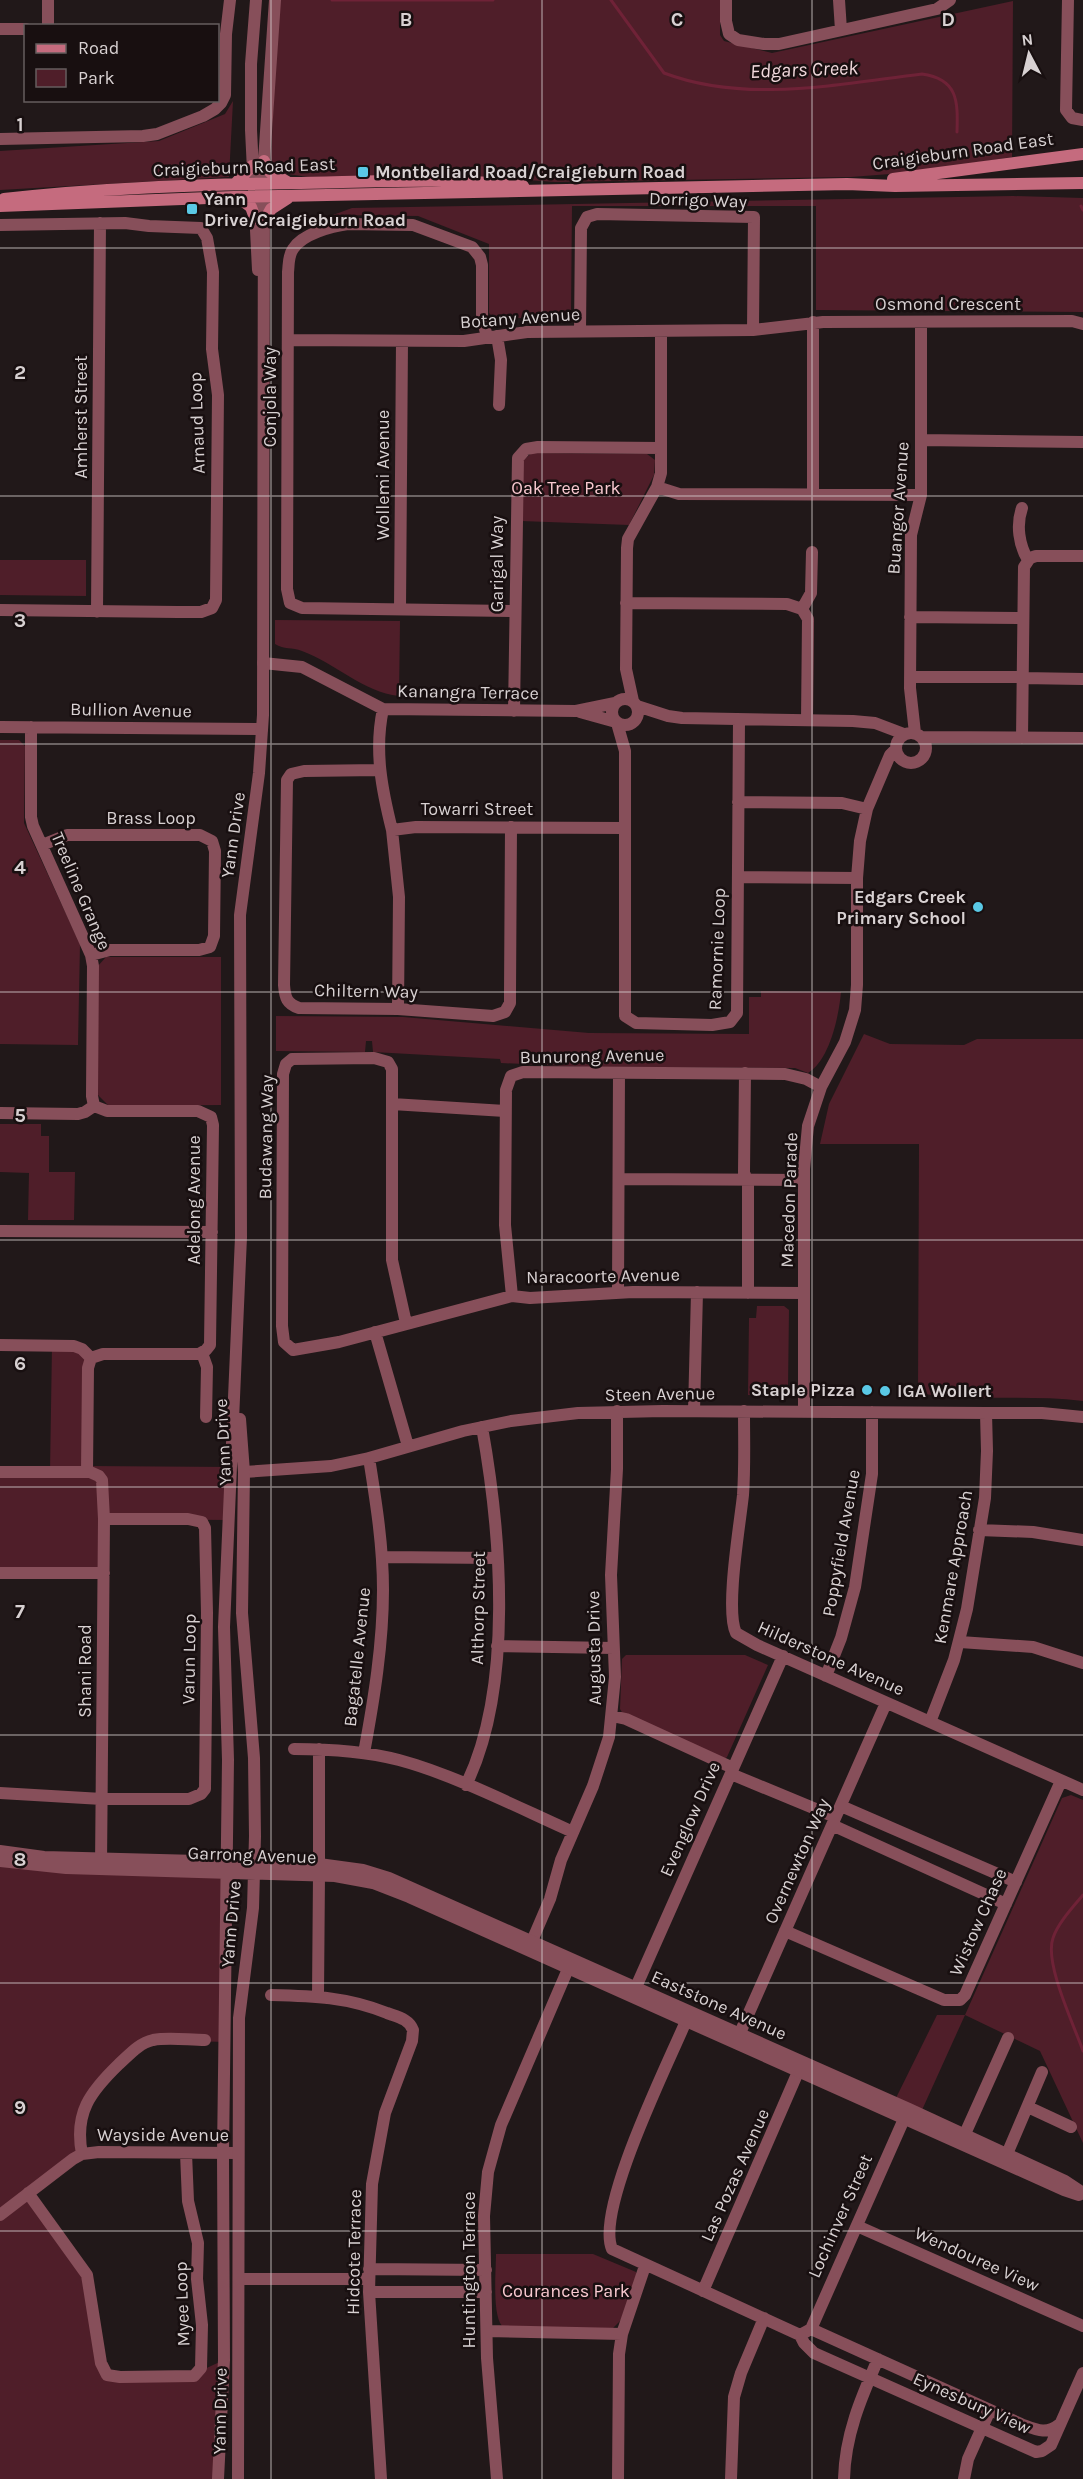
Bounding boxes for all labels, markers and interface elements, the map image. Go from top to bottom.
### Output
text: B [400,8,412,31]
text: C [671,8,683,31]
text: D [941,8,955,31]
legend [24,24,219,102]
north arrow [999,24,1059,84]
text: N [1020,29,1034,50]
text: Road [78,37,119,59]
water label: Edgars Creek [750,56,859,83]
text: Park [78,67,115,89]
text: 1 [16,113,24,136]
street label: Craigieburn Road East [871,127,1055,175]
street label: Craigieburn Road East [152,153,336,181]
place label: Montbeliard Road/Craigieburn Road [375,161,686,183]
marker: Montbeliard Road/Craigieburn Road [356,165,370,179]
street label: Dorrigo Way [649,187,748,213]
place label: Yann Drive/Craigieburn Road [204,188,406,231]
marker: Yann Drive/Craigieburn Road [185,202,199,216]
street label: Osmond Crescent [875,293,1021,315]
street label: Botany Avenue [459,303,581,333]
street label: Conjola Way [259,346,281,447]
street label: Amherst Street [70,355,92,479]
text: 2 [14,361,26,384]
street label: Arnaud Loop [184,372,210,474]
street label: Wollemi Avenue [372,410,394,540]
street label: Buangor Avenue [882,441,914,575]
park label: Oak Tree Park [511,477,621,499]
street label: Garigal Way [486,515,508,612]
text: 3 [14,609,26,632]
street label: Kanangra Terrace [397,680,539,704]
street label: Bullion Avenue [70,698,192,722]
street label: Yann Drive [216,791,250,879]
street label: Towarri Street [421,798,533,820]
street label: Brass Loop [106,807,196,829]
street label: Treeline Grange [46,829,116,953]
text: 4 [14,856,26,879]
place label: Edgars Creek Primary School [836,886,966,929]
street label: Ramornie Loop [704,887,730,1011]
marker: Edgars Creek Primary School [971,900,985,914]
street label: Chiltern Way [314,979,419,1003]
street label: Bunurong Avenue [519,1044,665,1068]
street label: Budawang Way [254,1074,278,1200]
text: 5 [14,1104,26,1127]
street label: Macedon Parade [776,1132,802,1268]
street label: Adelong Avenue [183,1135,205,1265]
street label: Naracoorte Avenue [526,1264,680,1288]
text: 6 [14,1352,26,1375]
place label: Staple Pizza [751,1379,855,1401]
place label: IGA Wollert [897,1380,992,1402]
street label: Steen Avenue [605,1382,715,1406]
marker: Staple Pizza [860,1383,874,1397]
marker: IGA Wollert [878,1384,892,1398]
street label: Yann Drive [210,1398,236,1486]
street label: Poppyfield Avenue [817,1468,865,1618]
street label: Kenmare Approach [929,1488,977,1646]
street label: Althorp Street [466,1551,490,1665]
street label: Bagatelle Avenue [339,1586,375,1728]
street label: Augusta Drive [582,1590,606,1706]
text: 7 [15,1600,25,1623]
street label: Varun Loop [177,1614,201,1704]
street label: Hilderstone Avenue [754,1616,908,1700]
street label: Shani Road [74,1624,96,1718]
street label: Evenglow Drive [655,1758,725,1880]
street label: Overnewton Way [759,1794,835,1927]
street label: Garrong Avenue [187,1842,317,1868]
text: 8 [14,1848,26,1871]
street label: Wistow Chase [944,1865,1012,1979]
street label: Yann Drive [216,1880,246,1968]
street label: Eaststone Avenue [648,1965,790,2045]
text: 9 [14,2096,26,2119]
street label: Las Pozas Avenue [696,2105,774,2245]
street label: Wayside Avenue [97,2124,229,2146]
street label: Lochinver Street [803,2151,877,2281]
street label: Hidcote Terrace [342,2189,366,2315]
street label: Huntington Terrace [458,2191,480,2349]
street label: Wendouree View [911,2222,1043,2296]
street label: Myee Loop [170,2261,194,2347]
park label: Courances Park [502,2280,630,2302]
street label: Yann Drive [208,2367,232,2455]
street label: Eynesbury View [910,2367,1034,2439]

